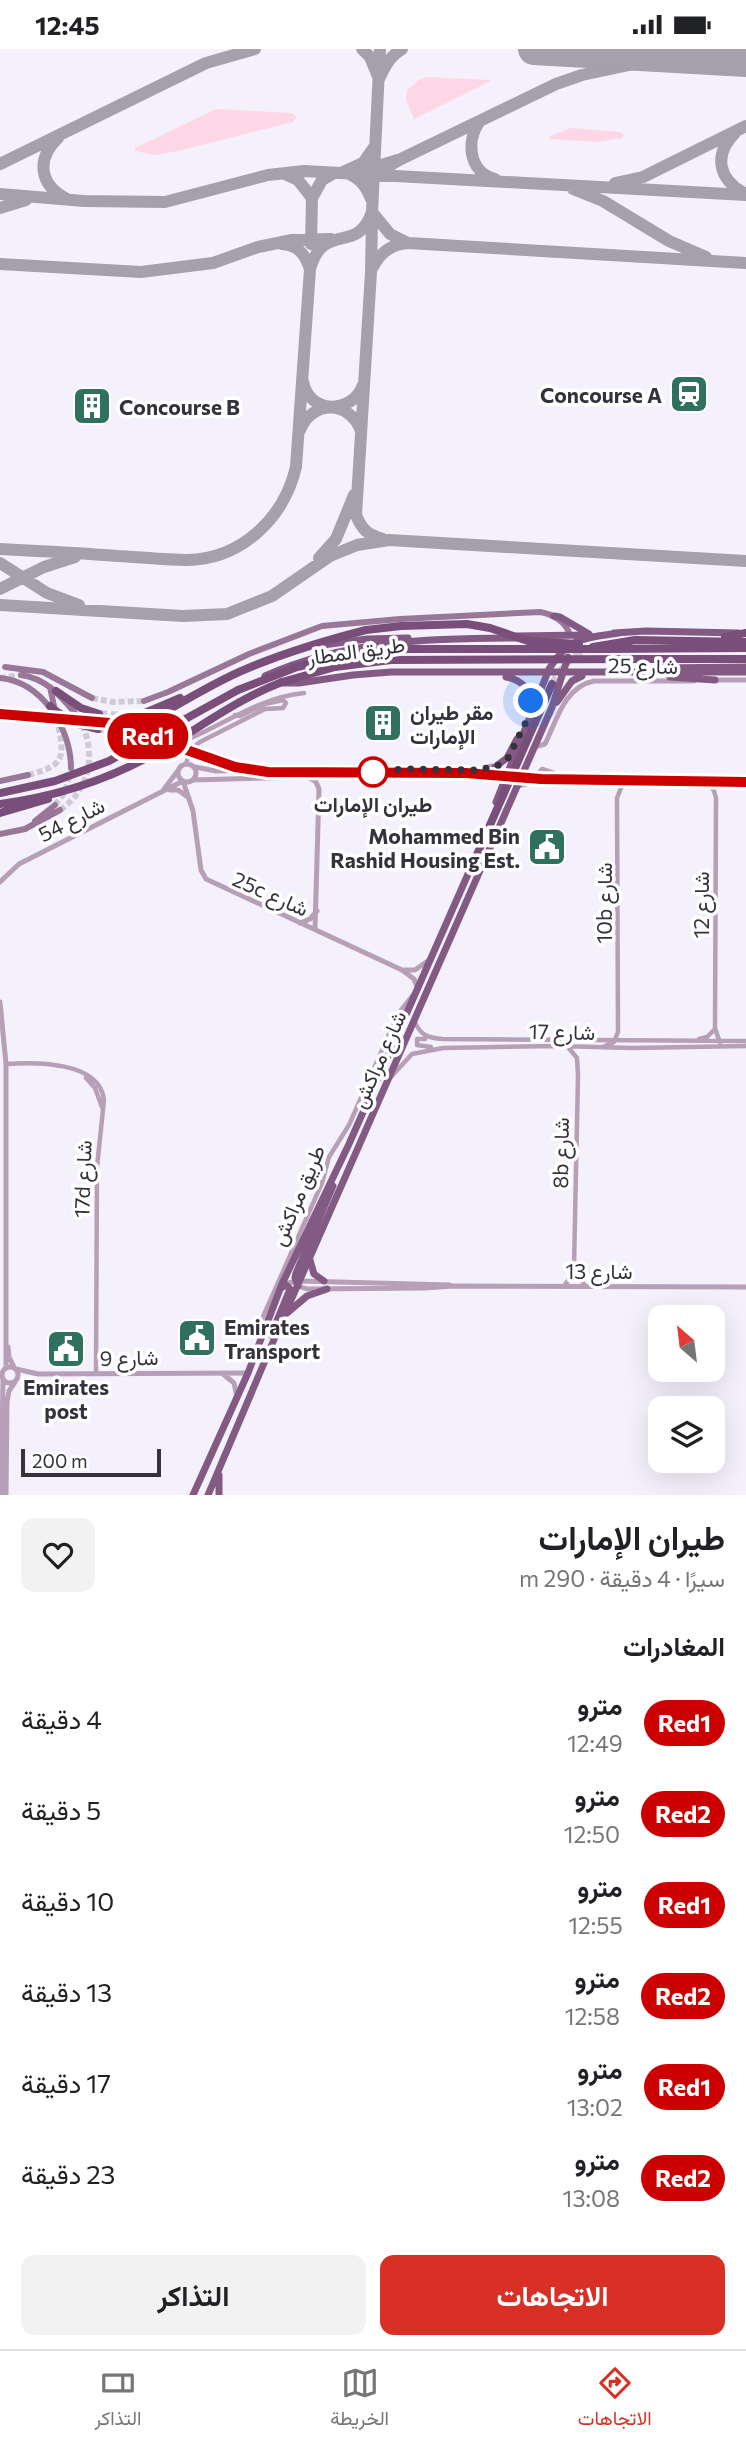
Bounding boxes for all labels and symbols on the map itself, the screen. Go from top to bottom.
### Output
station icon: Concourse A [668,373,710,415]
place label: Concourse A [540,382,662,407]
building icon: Concourse B [71,385,113,427]
place label: Concourse B [119,394,240,419]
street label: طريق المطار [305,631,407,671]
street label: شارع 25 [608,652,678,681]
your location [513,683,548,718]
place label: مقر طيران الإمارات [410,699,493,751]
building icon: مقر طيران الإمارات [362,702,404,744]
line badge: Red1 [99,713,197,759]
marker: طيران الإمارات [358,757,388,787]
place label: طيران الإمارات [314,791,432,819]
street label: شارع 54 [34,792,110,849]
place label: Mohammed Bin Rashid Housing Est. [330,823,520,872]
public building icon: Mohammed Bin Rashid Housing Est. [526,826,568,868]
street label: 10b شارع [591,862,619,944]
street label: 25c شارع [228,865,313,924]
street label: شارع 12 [688,872,716,938]
street label: شارع مراكش [345,1006,413,1113]
street label: شارع 17 [529,1018,595,1047]
street label: 8b شارع [547,1117,576,1189]
street label: 17d شارع [68,1140,99,1218]
street label: طريق مراكش [265,1141,331,1250]
street label: شارع 13 [565,1258,633,1286]
north arrow [648,1305,724,1383]
place label: Emirates Transport [224,1314,320,1363]
public building icon: Emirates Transport [176,1317,218,1359]
public building icon: Emirates post [45,1328,87,1370]
street label: شارع 9 [99,1344,159,1373]
place label: Emirates post [23,1374,109,1423]
scale bar [21,1446,161,1478]

